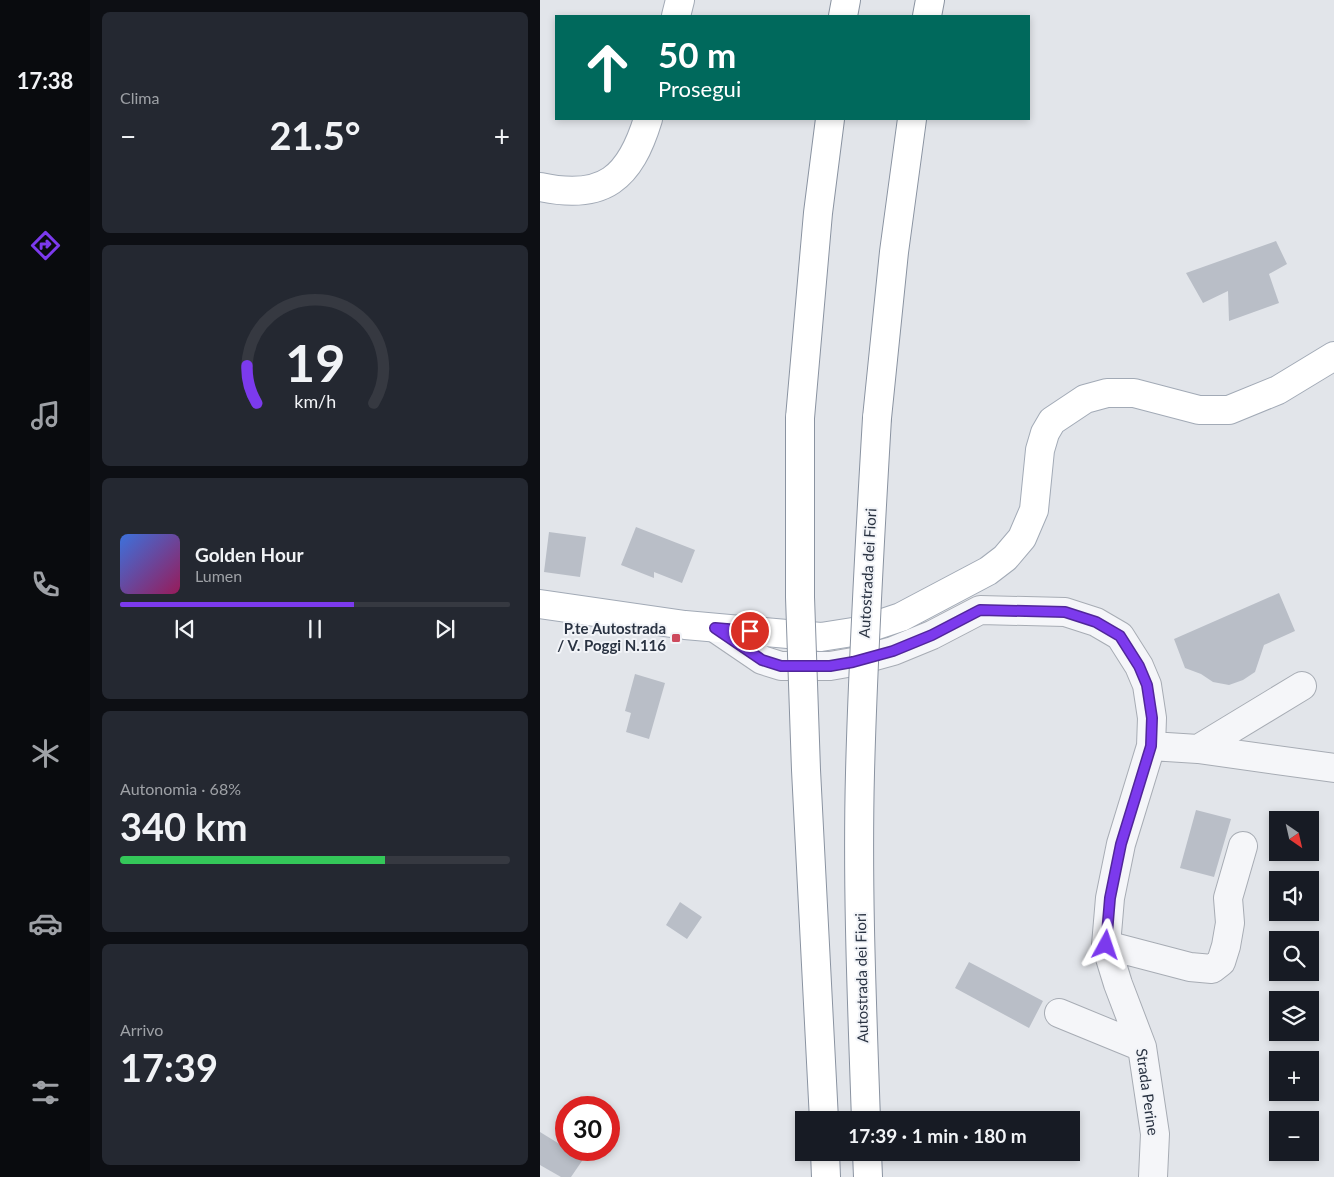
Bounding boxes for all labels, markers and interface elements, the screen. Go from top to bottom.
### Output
text: 50 m [658,33,736,75]
icon: ahead [575,35,640,100]
text: 17:38 [17,67,73,94]
text: Prosegui [658,75,741,102]
text: Clima [120,88,159,107]
text: 21.5° [270,112,360,158]
text: − [120,119,136,153]
text: + [494,119,510,153]
icon: directions [28,228,63,263]
text: 19 [285,331,345,393]
text: km/h [294,390,336,412]
icon: music [28,398,63,433]
street label: Autostrada dei Fiori [855,508,879,638]
text: Golden Hour [195,543,304,566]
text: Lumen [195,566,242,585]
icon: phone [28,567,63,602]
pin [729,610,771,652]
icon: previous [171,615,199,643]
icon: pause [301,615,329,643]
icon: next [431,615,459,643]
icon: arrive [736,617,764,645]
place label: P.te Autostrada / V. Poggi N.116 [557,619,666,654]
marker: P.te Autostrada / V. Poggi N.116 [670,632,682,644]
icon: climate [28,736,63,771]
text: Autonomia · 68% [120,779,241,798]
text: 340 km [120,803,248,849]
north arrow [1269,811,1319,861]
map controls [1269,811,1319,1161]
button: sound [1269,871,1319,921]
icon: car [28,906,63,941]
street label: Autostrada dei Fiori [851,913,871,1043]
position arrow [1079,918,1131,970]
button: search [1269,931,1319,981]
button: layers [1269,991,1319,1041]
text: Arrivo [120,1020,163,1039]
text: 17:39 [120,1044,218,1090]
street label: Strada Perine [1133,1047,1163,1137]
button: + [1269,1051,1319,1101]
icon: filters [28,1075,63,1110]
speed limit sign: 30 [555,1096,620,1161]
button: − [1269,1111,1319,1161]
text: 17:39 · 1 min · 180 m [848,1124,1027,1147]

